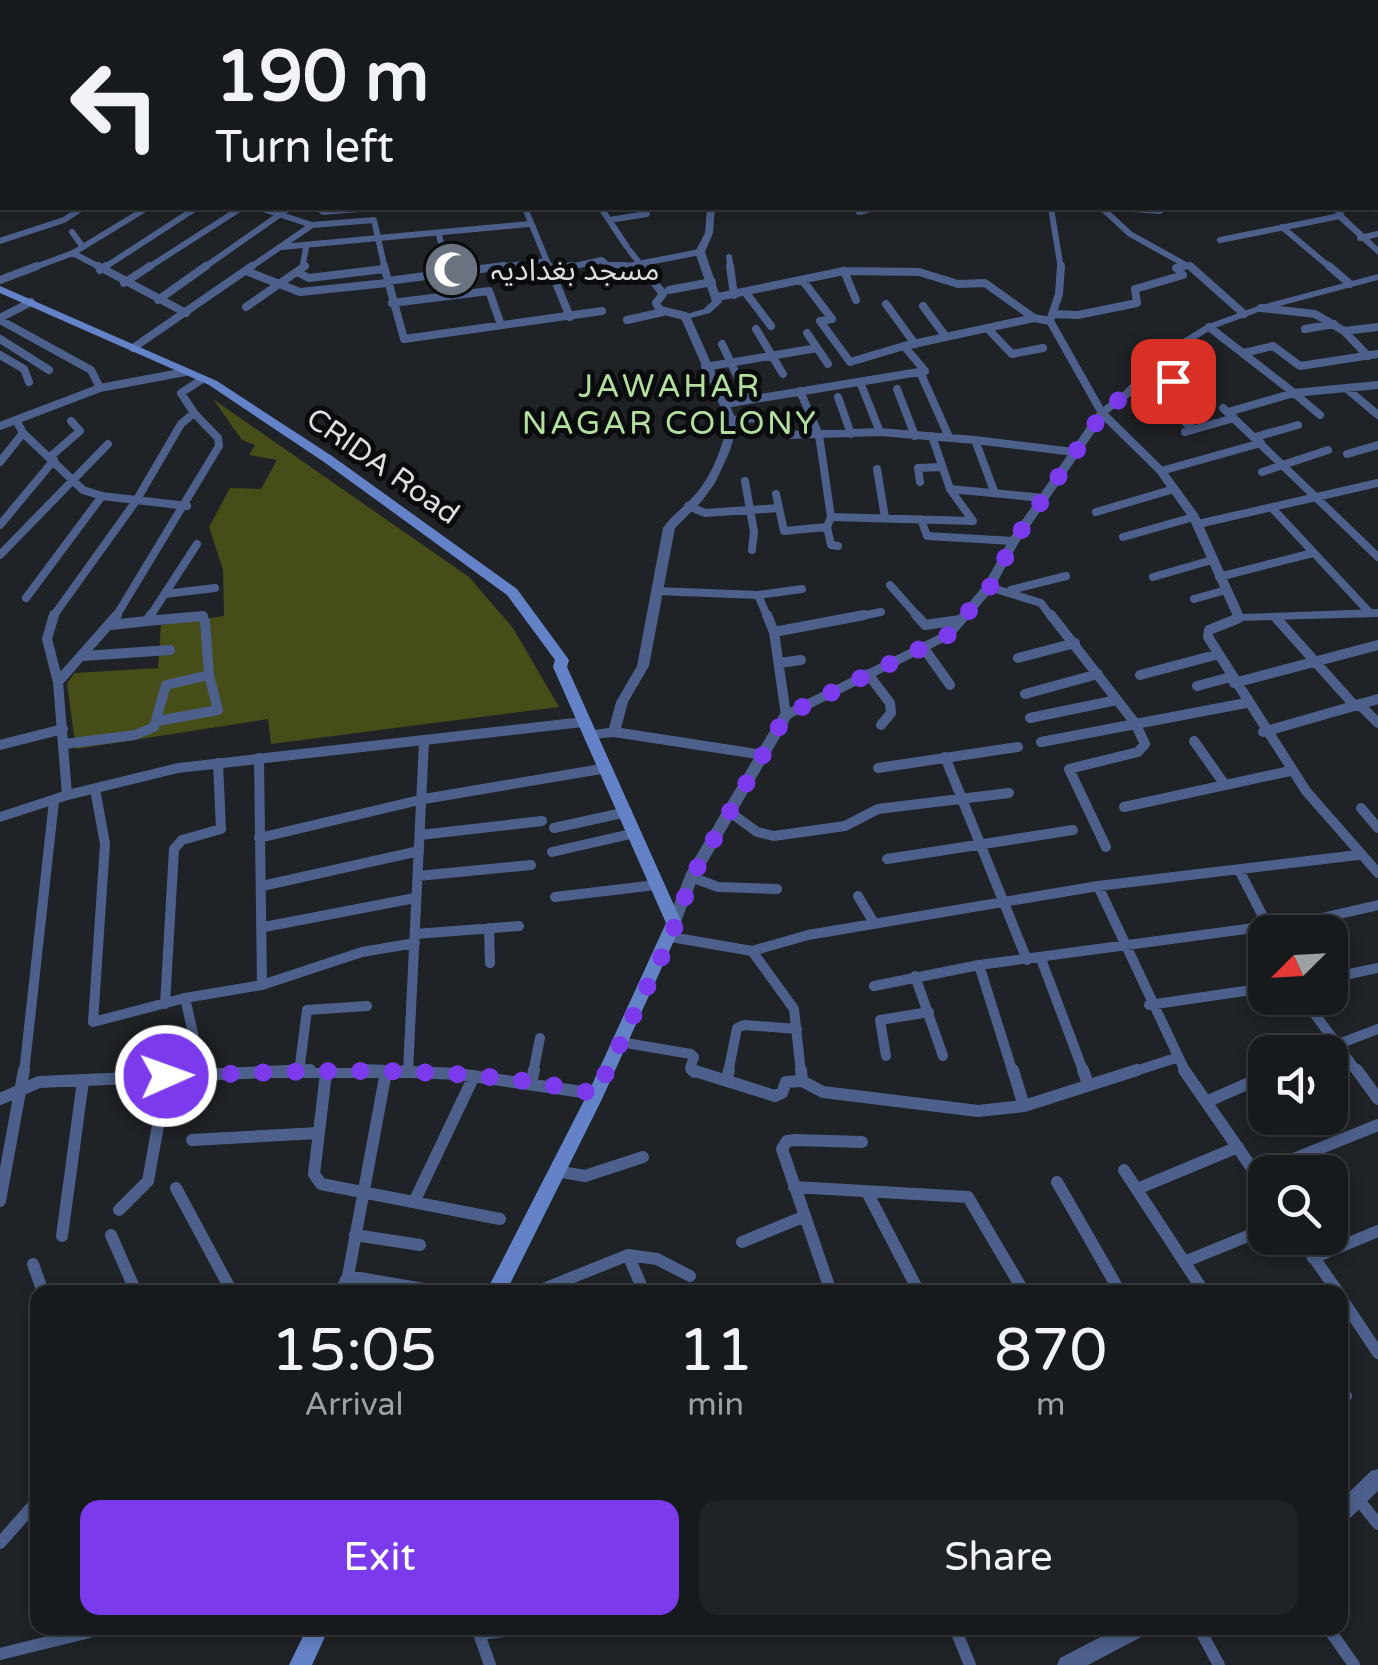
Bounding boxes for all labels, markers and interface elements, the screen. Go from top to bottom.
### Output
text: 190 m [215,36,429,120]
icon: left [50,40,180,170]
text: Turn left [215,121,394,175]
mosque icon: مسجد بغدادیہ [422,240,482,300]
place label: مسجد بغدادیہ [491,252,660,289]
pin [1131,339,1216,424]
icon: arrive [1146,354,1201,409]
district label: JAWAHAR NAGAR COLONY [522,368,818,443]
street label: CRIDA Road [299,400,466,533]
north arrow [1248,915,1348,1015]
map controls [1248,915,1348,1255]
position arrow [114,1024,218,1128]
button: sound [1248,1035,1348,1135]
button: search [1248,1155,1348,1255]
text: 15:05 [271,1315,437,1387]
text: 11 [678,1315,753,1387]
text: 870 [994,1315,1107,1387]
text: Arrival [305,1386,403,1424]
text: min [687,1386,744,1424]
text: m [1036,1386,1065,1424]
button: Exit [80,1500,679,1615]
button: Share [699,1500,1298,1615]

